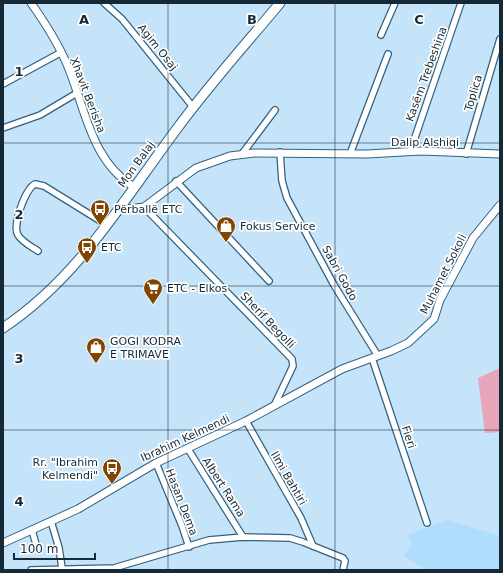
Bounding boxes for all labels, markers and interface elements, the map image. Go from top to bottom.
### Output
text: A [79,12,89,27]
text: B [247,12,257,27]
text: C [414,12,424,27]
street label: Agim Osaj [135,21,180,73]
street label: Kasëm Trebeshina [403,25,450,123]
street label: Xhavit Berisha [67,56,108,135]
text: 1 [14,64,24,79]
street label: Toplica [462,73,485,114]
street label: Dalip Alshiqi [391,136,459,149]
street label: Mon Balaj [115,139,157,190]
bus stop icon: Përballë ETC [89,198,111,226]
place label: Përballë ETC [114,203,183,216]
text: 2 [14,207,24,222]
shop icon: Fokus Service [215,215,237,243]
place label: Fokus Service [240,220,316,233]
street label: Muhamet Sokoli [418,232,469,316]
bus stop icon: ETC [76,236,98,264]
place label: ETC [101,241,122,254]
street label: Sabri Godo [319,244,360,303]
supermarket icon: ETC - Elkos [142,277,164,305]
place label: ETC - Elkos [167,282,227,295]
street label: Sherif Begolli [238,290,298,351]
place label: GOGI KODRA E TRIMAVE [110,335,181,361]
shop icon: GOGI KODRA E TRIMAVE [85,336,107,364]
text: 3 [14,351,24,366]
street label: Ibrahim Kelmendi [139,412,232,465]
street label: Fieri [399,424,418,450]
street label: Ilmi Bahtiri [268,449,309,507]
street label: Albert Rama [200,455,248,519]
place label: Rr. "Ibrahim Kelmendi" [33,456,98,482]
bus stop icon: Rr. "Ibrahim Kelmendi" [101,457,123,485]
street label: Hasan Dema [163,467,200,537]
text: 4 [14,494,24,509]
scale bar [14,535,95,561]
text: 100 m [20,542,58,556]

